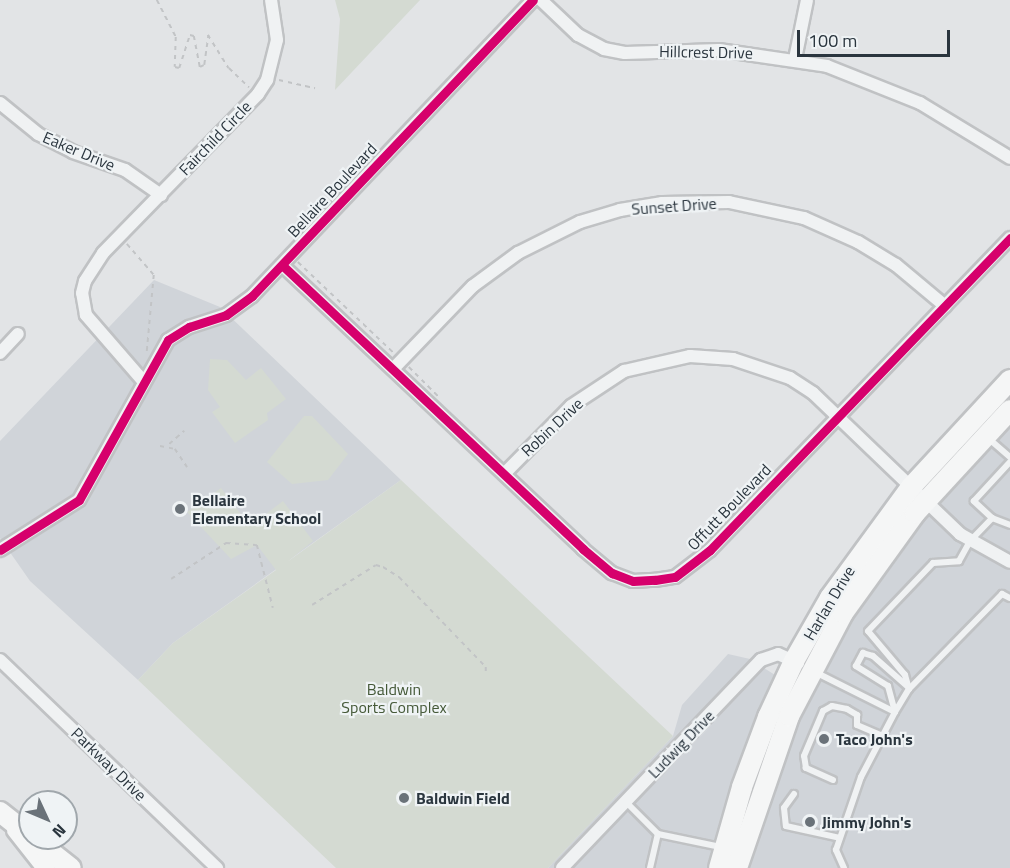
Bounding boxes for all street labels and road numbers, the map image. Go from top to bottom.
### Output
street label: Hillcrest Drive [659,42,753,62]
street label: Fairchild Circle [175,97,255,179]
street label: Eaker Drive [40,127,118,175]
street label: Bellaire Boulevard [283,139,381,241]
street label: Sunset Drive [631,193,717,219]
street label: Robin Drive [517,394,587,460]
street label: Offutt Boulevard [683,460,775,554]
street label: Harlan Drive [799,562,859,644]
street label: Ludwig Drive [644,706,718,782]
street label: Parkway Drive [67,723,151,805]

